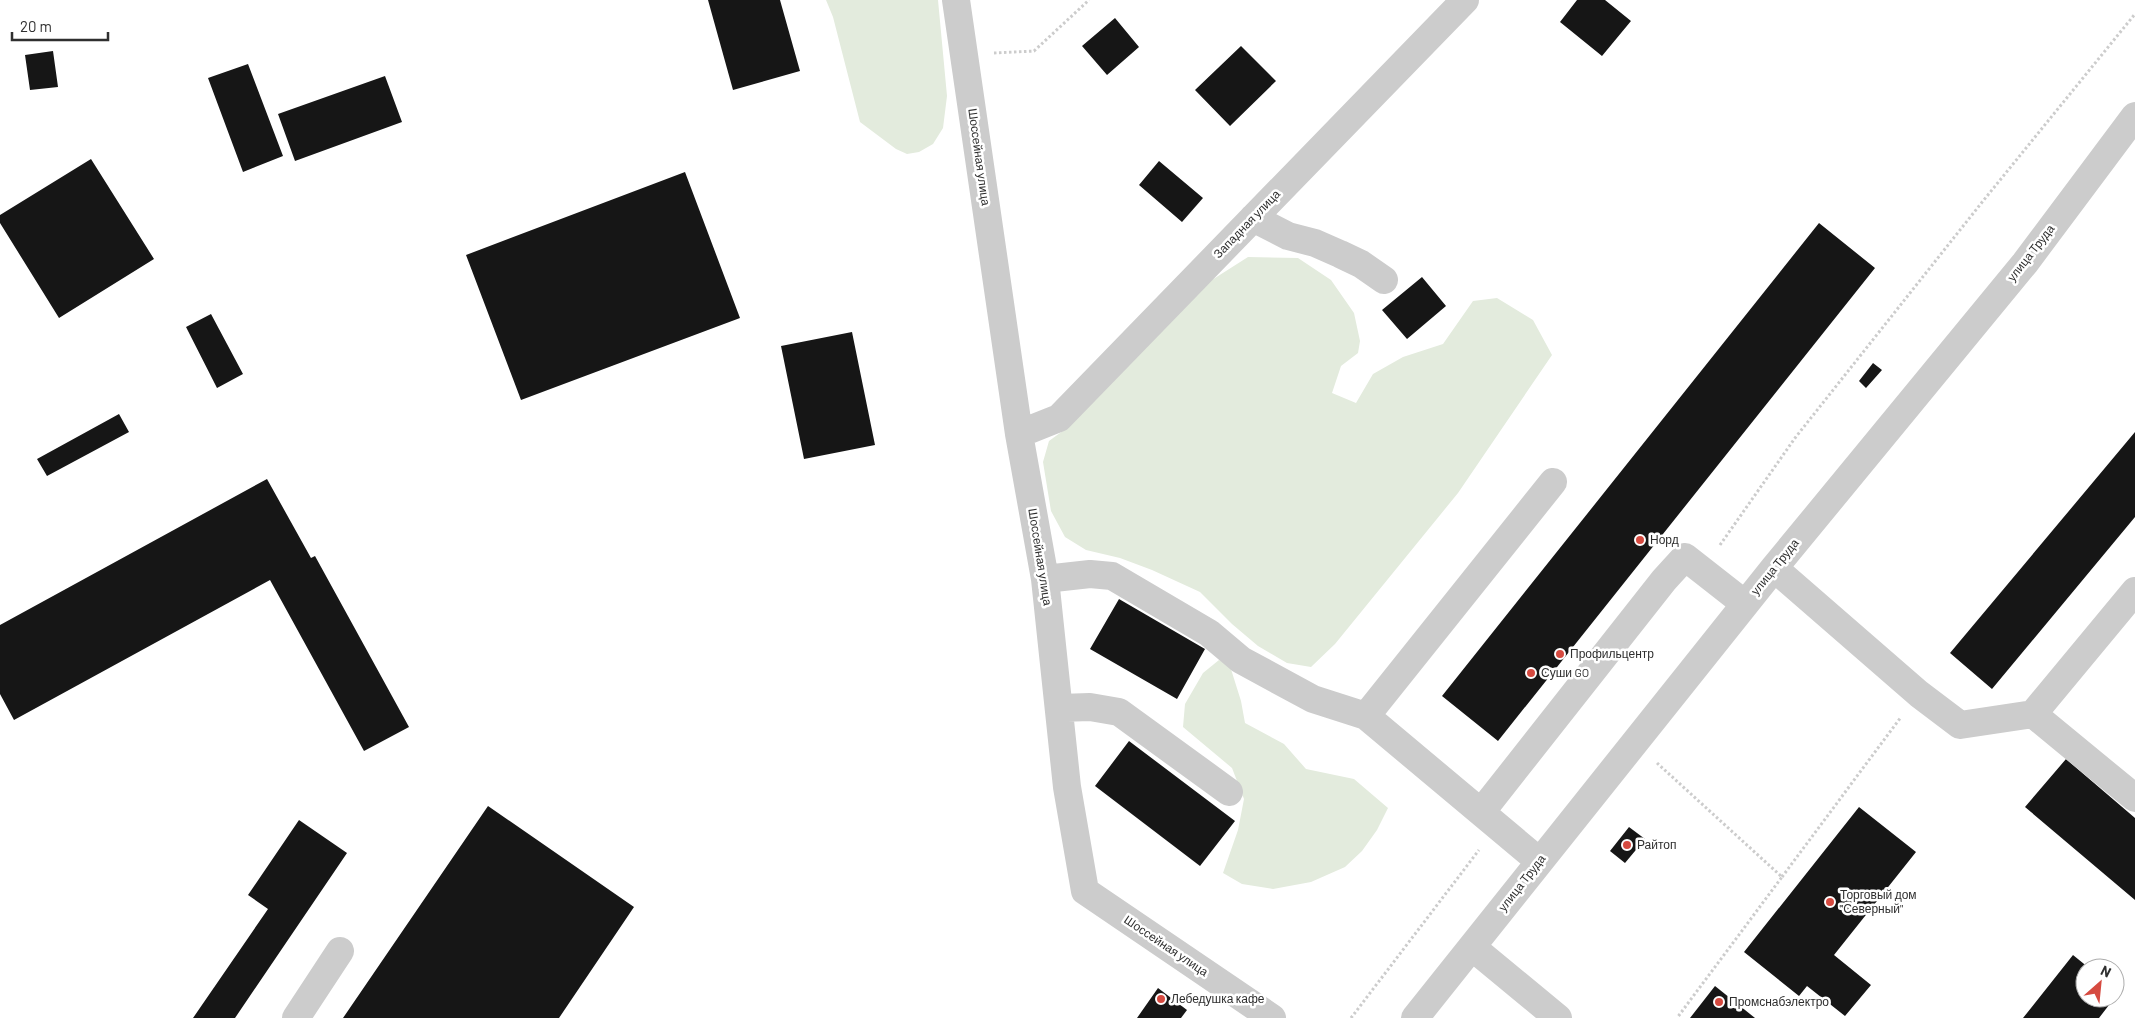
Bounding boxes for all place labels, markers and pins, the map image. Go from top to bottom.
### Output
place label: Норд [1650,532,1679,547]
marker: Норд [1634,534,1646,546]
place label: Профильцентр [1570,646,1654,661]
marker: Профильцентр [1554,648,1566,660]
place label: Суши GO [1541,665,1589,680]
marker: Суши GO [1525,667,1537,679]
place label: Райтоп [1637,837,1677,851]
marker: Райтоп [1621,839,1633,851]
place label: Торговый дом "Северный" [1840,887,1917,916]
marker: Торговый дом "Северный" [1824,896,1836,908]
place label: Лебедушка кафе [1171,991,1265,1006]
marker: Лебедушка кафе [1155,993,1167,1005]
place label: Промснабэлектро [1729,994,1829,1009]
marker: Промснабэлектро [1713,996,1725,1008]

